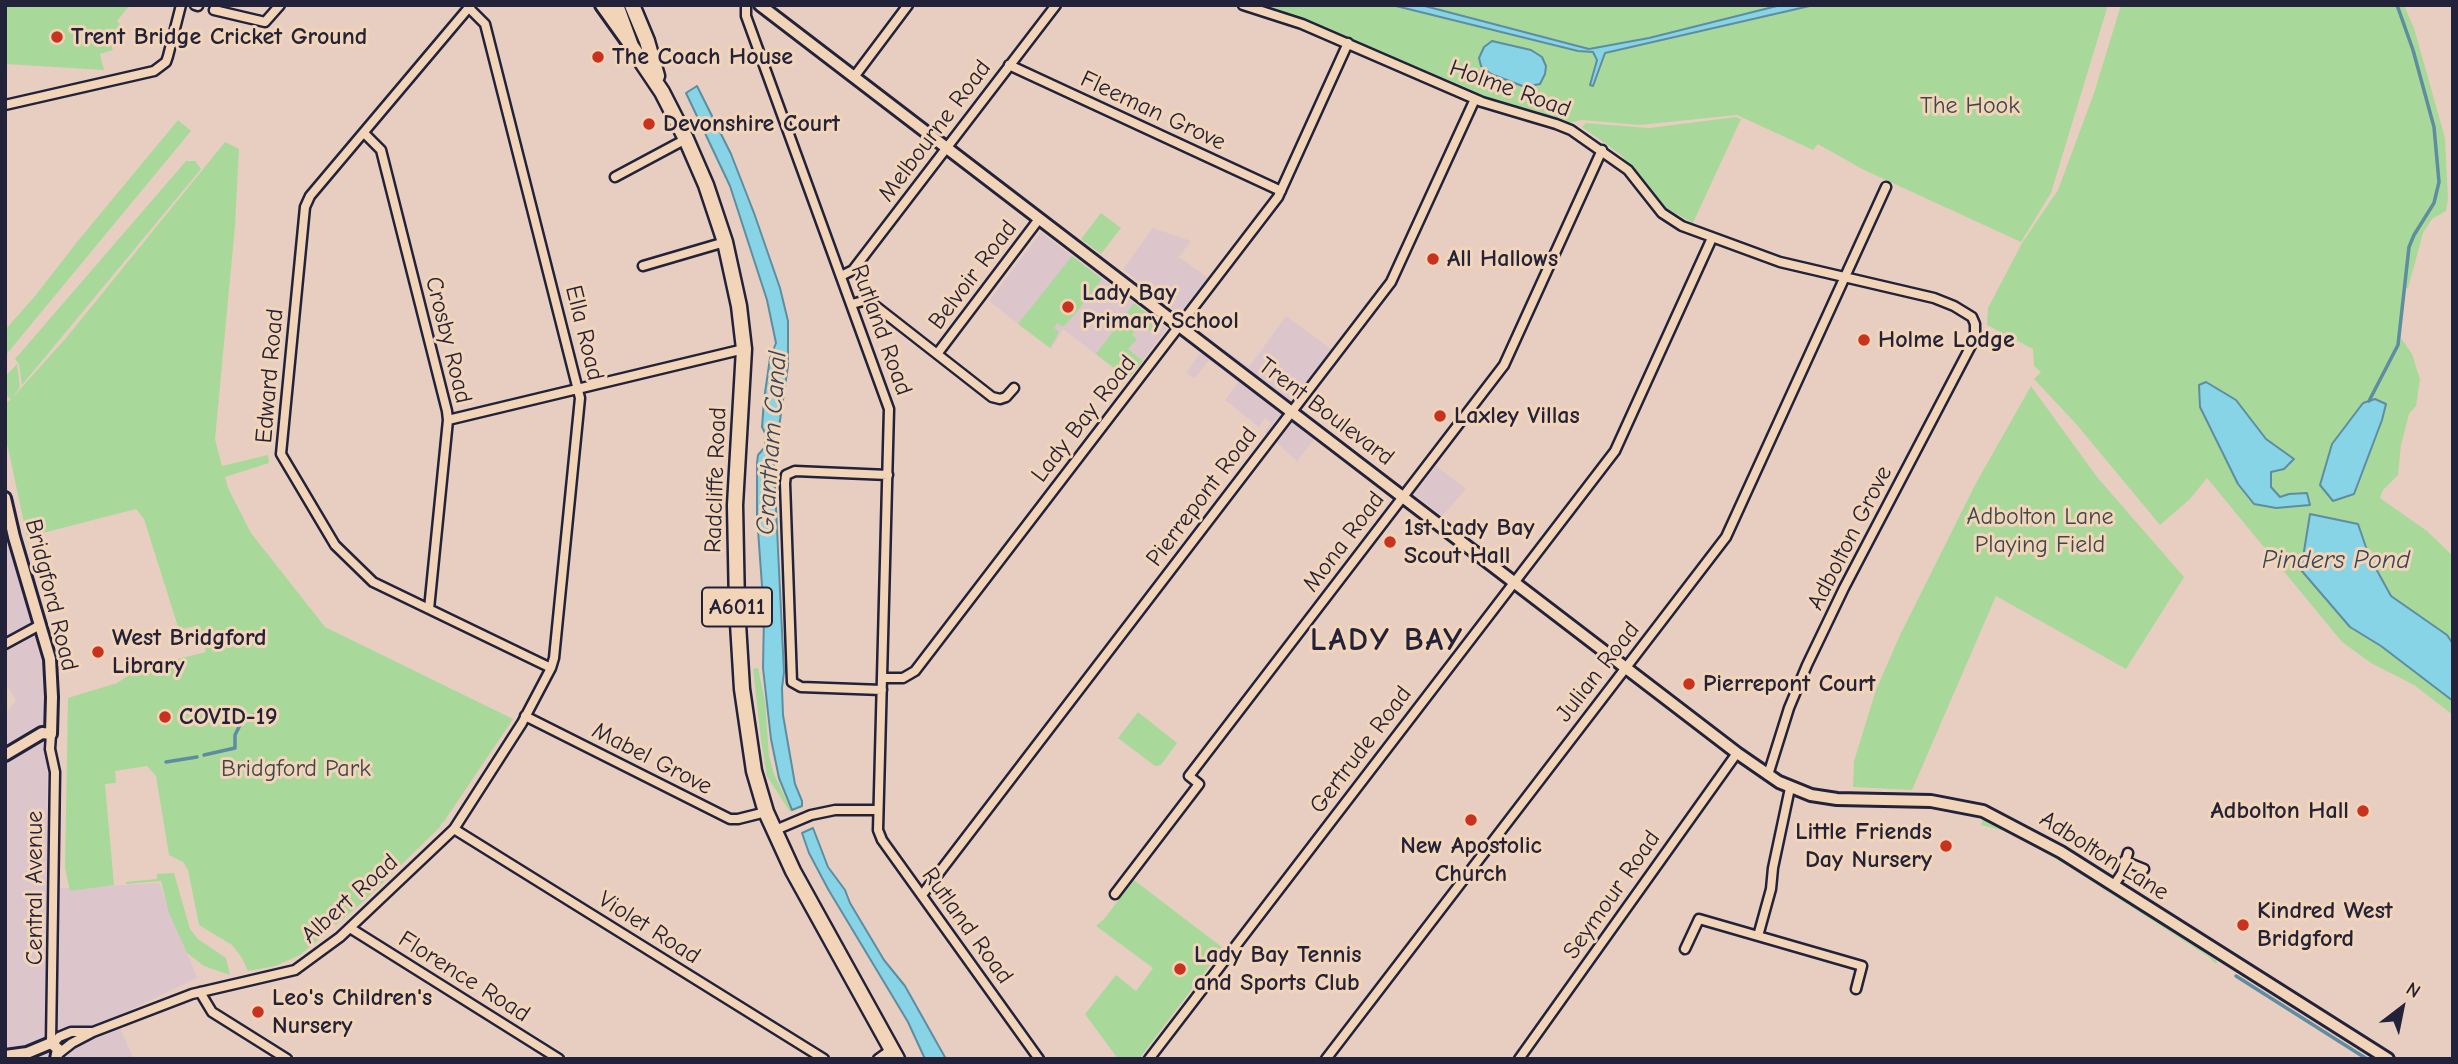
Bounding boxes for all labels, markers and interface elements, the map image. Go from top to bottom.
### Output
place label: Trent Bridge Cricket Ground [71,23,367,51]
marker: Trent Bridge Cricket Ground [49,29,65,45]
place label: The Coach House [612,43,793,71]
marker: The Coach House [590,49,606,65]
street label: Holme Road [1445,54,1575,124]
street label: Melbourne Road [872,55,998,207]
street label: Fleeman Grove [1076,65,1230,157]
park label: The Hook [1920,92,2020,120]
place label: Devonshire Court [663,110,840,138]
marker: Devonshire Court [641,116,657,132]
street label: Belvoir Road [923,215,1023,335]
place label: All Hallows [1447,245,1558,273]
marker: All Hallows [1425,251,1441,267]
street label: Rutland Road [844,261,918,399]
street label: Crosby Road [418,274,478,406]
place label: Lady Bay Primary School [1082,279,1239,335]
street label: Ella Road [558,282,610,384]
marker: Lady Bay Primary School [1060,299,1076,315]
street label: Edward Road [250,308,290,444]
place label: Holme Lodge [1878,326,2015,354]
marker: Holme Lodge [1856,332,1872,348]
water label: Grantham Canal [750,350,794,536]
street label: Lady Bay Road [1025,350,1143,488]
street label: Trent Boulevard [1253,352,1399,472]
place label: Laxley Villas [1454,402,1580,430]
street label: Radcliffe Road [699,406,733,554]
marker: Laxley Villas [1432,408,1448,424]
street label: Pierrepont Road [1140,422,1264,572]
street label: Adbolton Grove [1801,461,1899,615]
street label: Mona Road [1297,486,1391,598]
park label: Adbolton Lane Playing Field [1967,503,2113,559]
place label: 1st Lady Bay Scout Hall [1404,514,1534,570]
street label: Bridgford Road [18,516,84,674]
marker: 1st Lady Bay Scout Hall [1382,534,1398,550]
water label: Pinders Pond [2262,545,2410,577]
road number: A6011 [702,587,772,626]
street label: Julian Road [1550,616,1646,728]
district label: LADY BAY [1311,622,1463,660]
place label: West Bridgford Library [112,624,267,680]
marker: West Bridgford Library [90,644,106,660]
place label: Pierrepont Court [1703,670,1875,698]
marker: Pierrepont Court [1681,676,1697,692]
street label: Gertrude Road [1304,681,1418,819]
place label: COVID-19 [179,703,278,731]
marker: COVID-19 [157,709,173,725]
street label: Mabel Grove [587,716,717,802]
park label: Bridgford Park [221,755,371,783]
place label: Adbolton Hall [2211,797,2349,825]
marker: Adbolton Hall [2355,803,2371,819]
street label: Adbolton Lane [2034,805,2174,907]
street label: Central Avenue [21,811,49,965]
marker: New Apostolic Church [1463,812,1479,828]
place label: Little Friends Day Nursery [1795,818,1932,874]
street label: Seymour Road [1557,825,1667,965]
place label: New Apostolic Church [1400,832,1542,888]
marker: Little Friends Day Nursery [1938,838,1954,854]
street label: Albert Road [296,848,404,950]
street label: Rutland Road [915,862,1019,990]
street label: Violet Road [593,885,705,971]
place label: Kindred West Bridgford [2257,897,2393,953]
marker: Kindred West Bridgford [2235,917,2251,933]
street label: Florence Road [393,925,535,1029]
place label: Lady Bay Tennis and Sports Club [1194,941,1361,997]
marker: Lady Bay Tennis and Sports Club [1172,961,1188,977]
north arrow [2367,973,2437,1043]
text: N [2402,978,2424,1003]
place label: Leo's Children's Nursery [272,984,432,1040]
marker: Leo's Children's Nursery [250,1004,266,1020]

